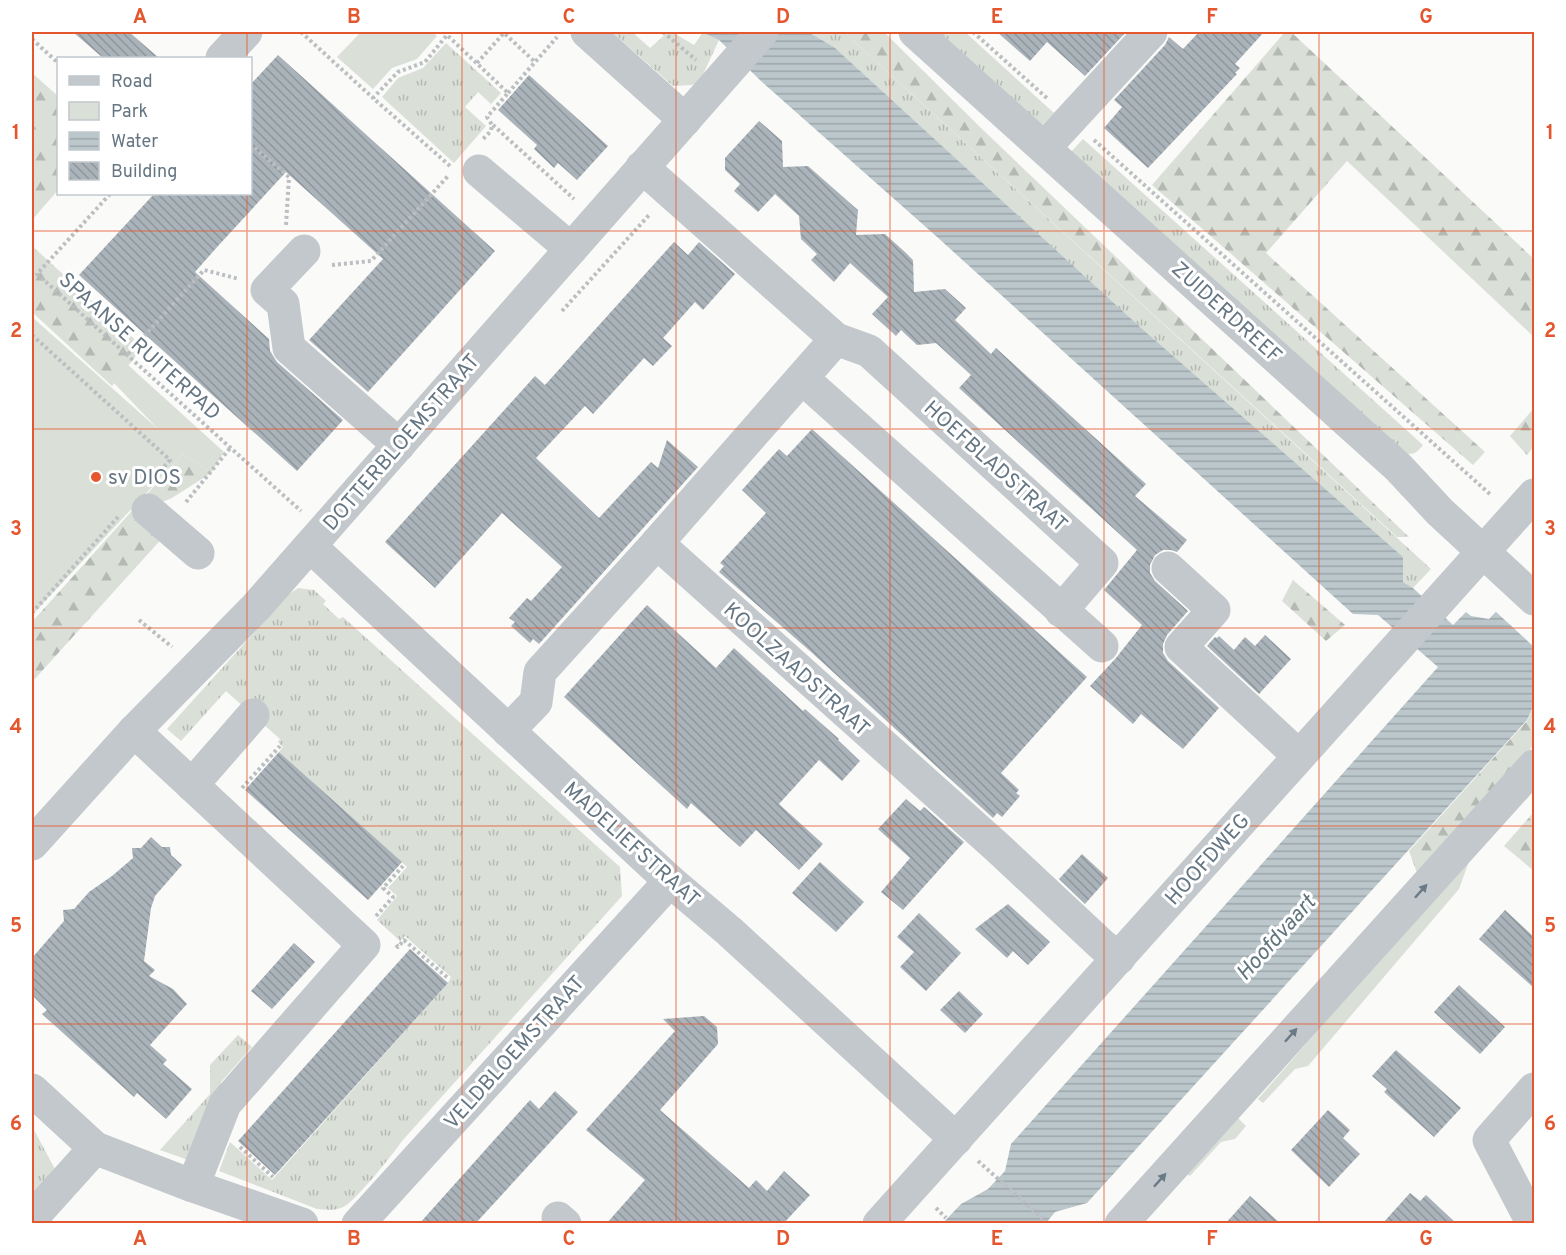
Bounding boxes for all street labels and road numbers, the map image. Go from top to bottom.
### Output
street label: ZUIDERDREEF [1165,256,1287,370]
street label: SPAANSE RUITERPAD [52,267,226,427]
street label: DOTTERBLOEMSTRAAT [318,349,486,537]
street label: HOEFBLADSTRAAT [917,395,1073,539]
street label: KOOLZAADSTRAAT [717,597,875,743]
street label: MADELIEFSTRAAT [557,777,705,914]
street label: HOOFDWEG [1160,808,1256,912]
street label: VELDBLOEMSTRAAT [439,970,591,1136]

